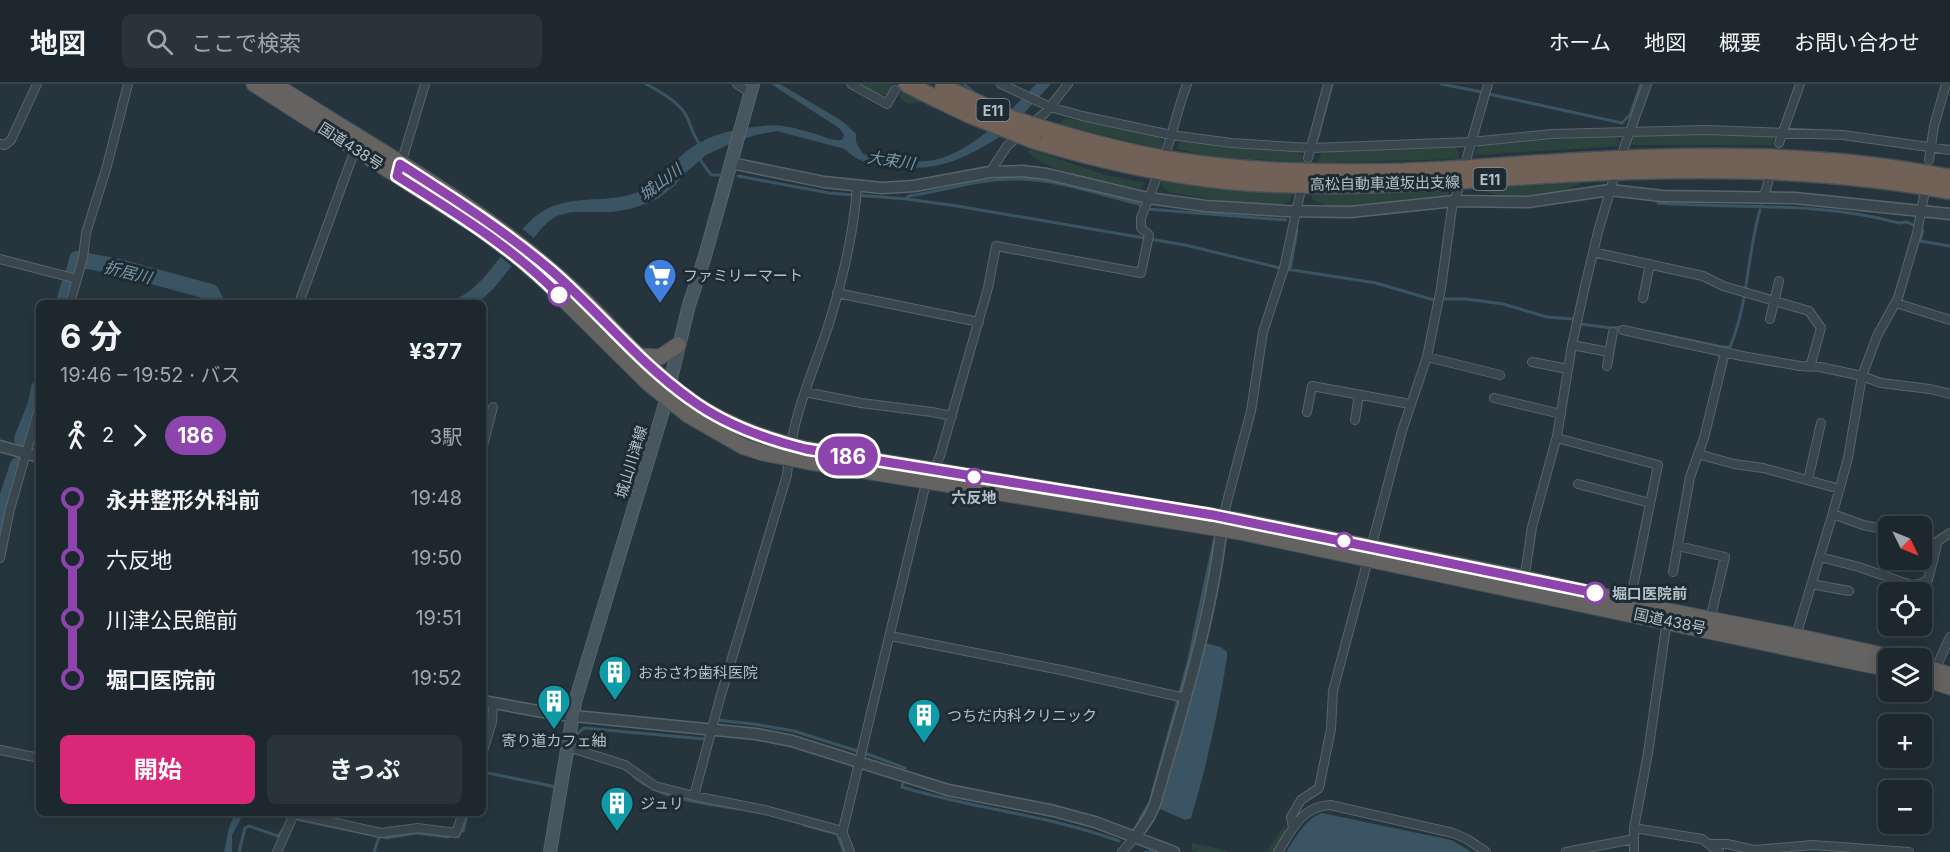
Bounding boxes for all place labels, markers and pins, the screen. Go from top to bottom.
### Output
supermarket icon: ファミリーマート [642,257,678,304]
place label: ファミリーマート [683,266,803,285]
unlabelled marker [548,284,570,306]
marker: 六反地 [965,468,983,486]
place label: 六反地 [951,488,997,507]
unlabelled marker [1335,532,1353,550]
marker: 堀口医院前 [1584,582,1606,604]
place label: 堀口医院前 [1612,584,1687,603]
building icon: おおさわ歯科医院 [597,654,633,701]
place label: おおさわ歯科医院 [638,663,758,682]
building icon: 寄り道カフェ紬 [536,683,572,730]
building icon: つちだ内科クリニック [906,697,942,744]
place label: つちだ内科クリニック [947,706,1097,725]
place label: 寄り道カフェ紬 [501,731,607,750]
building icon: ジュリ [599,785,635,832]
place label: ジュリ [640,794,684,813]

